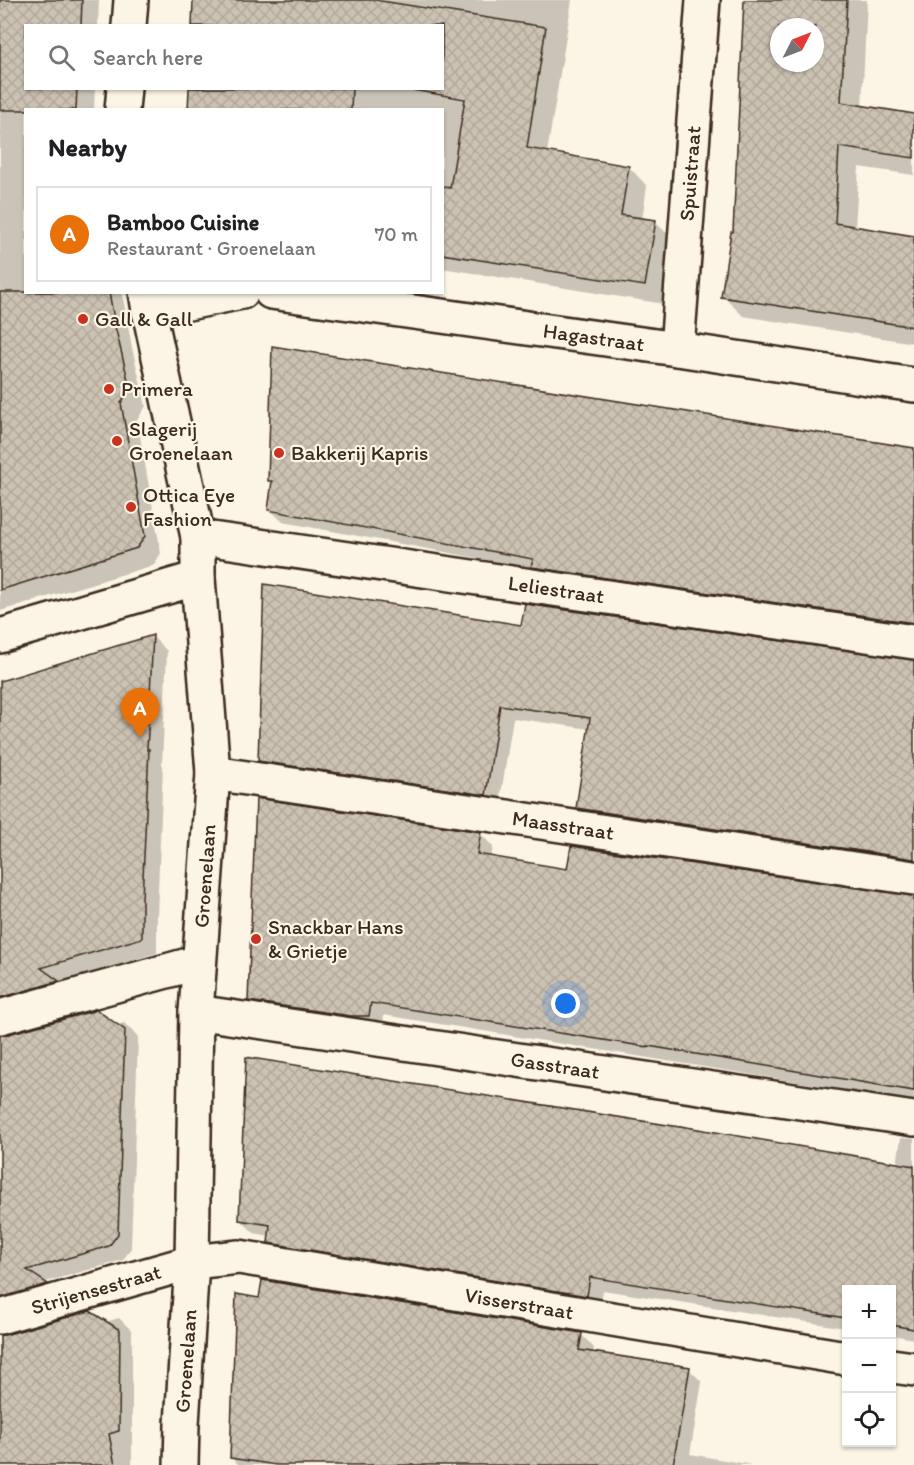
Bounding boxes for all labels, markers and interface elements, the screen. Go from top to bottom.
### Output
north arrow [770,18,824,72]
search box [24,24,444,90]
icon: search [45,41,78,74]
text: Search here [93,44,203,71]
street label: Spuistraat [674,125,706,222]
text: Nearby [48,131,127,163]
text: Bamboo Cuisine [107,209,259,236]
text: A [63,222,76,246]
text: 70 m [374,222,418,246]
text: Restaurant · Groenelaan [107,236,316,260]
place label: Gall & Gall [95,306,193,331]
marker: Gall & Gall [76,312,90,326]
street label: Hagastraat [542,317,646,356]
place label: Primera [121,376,193,401]
marker: Primera [102,382,116,396]
place label: Slagerij Groenelaan [129,416,233,465]
marker: Slagerij Groenelaan [110,434,124,448]
place label: Bakkerij Kapris [291,440,428,465]
marker: Bakkerij Kapris [272,446,286,460]
place label: Ottica Eye Fashion [143,482,235,531]
marker: Ottica Eye Fashion [124,500,138,514]
street label: Leliestraat [507,570,606,608]
pin: A [120,688,160,738]
street label: Maasstraat [511,805,616,845]
street label: Groenelaan [188,823,221,929]
place label: Snackbar Hans & Grietje [268,914,404,963]
marker: Snackbar Hans & Grietje [249,932,263,946]
your location [551,989,580,1018]
street label: Gasstraat [509,1046,601,1084]
street label: Strijensestraat [28,1258,164,1319]
street label: Visserstraat [463,1282,576,1324]
map controls [842,1285,896,1447]
button: + [842,1285,896,1339]
street label: Groenelaan [169,1308,202,1414]
button: − [842,1339,896,1393]
button: locate [842,1393,896,1447]

